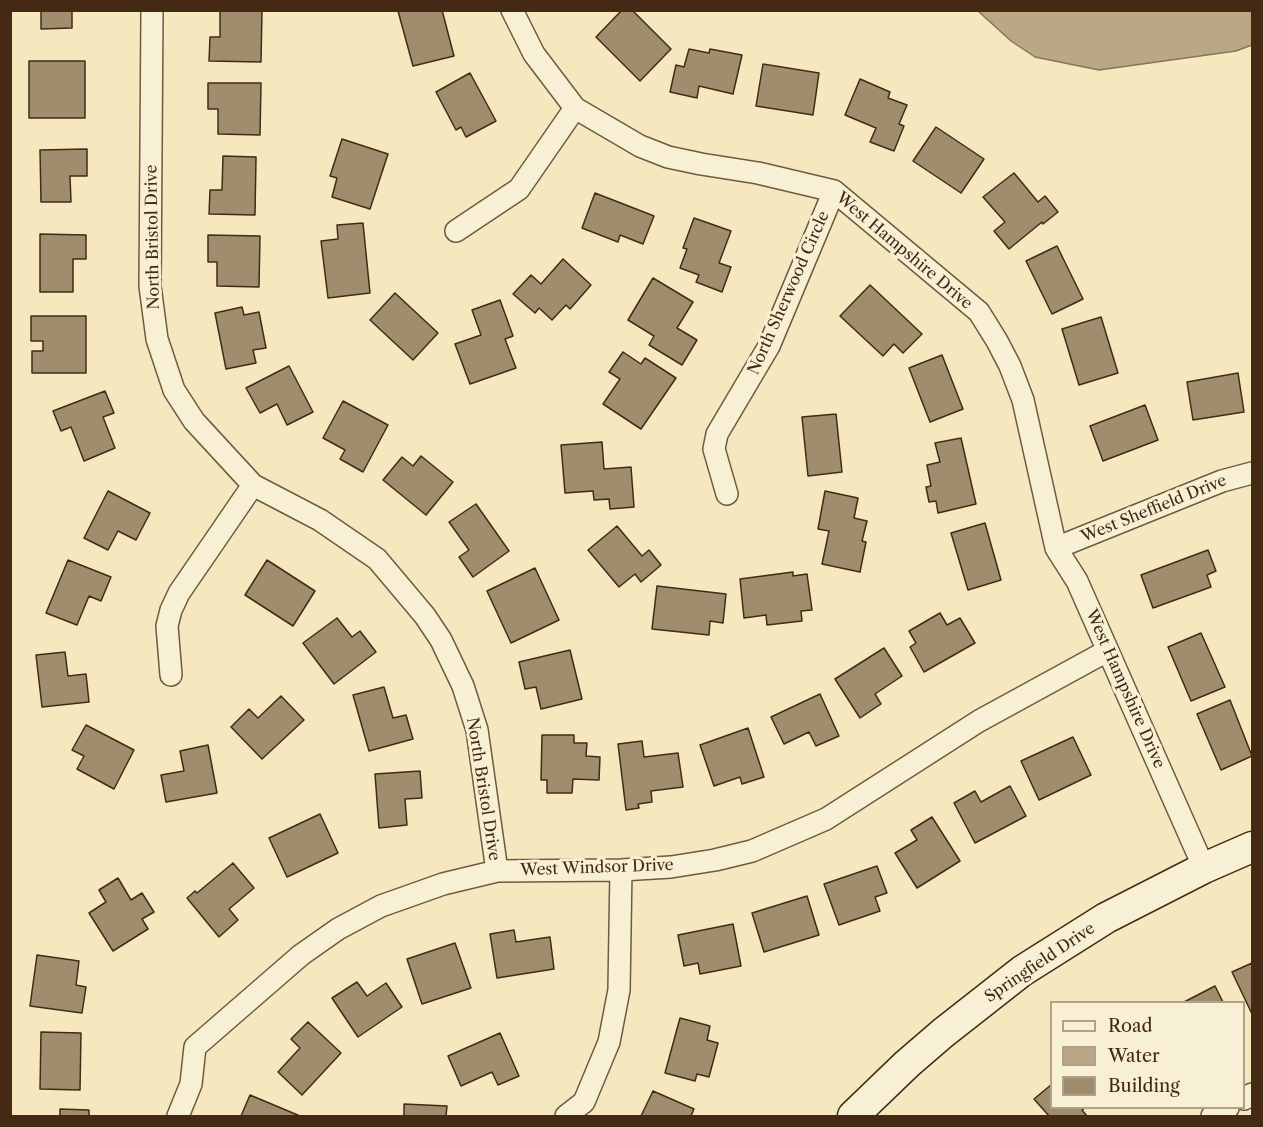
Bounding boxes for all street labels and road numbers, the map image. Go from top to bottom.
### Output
street label: North Bristol Drive [142,164,164,310]
street label: West Hampshire Drive [832,188,976,314]
street label: North Sherwood Circle [744,208,834,378]
street label: West Sheffield Drive [1078,471,1230,547]
street label: West Hampshire Drive [1081,607,1169,771]
street label: North Bristol Drive [462,716,504,862]
street label: West Windsor Drive [520,856,674,880]
street label: Springfield Drive [981,919,1099,1007]

